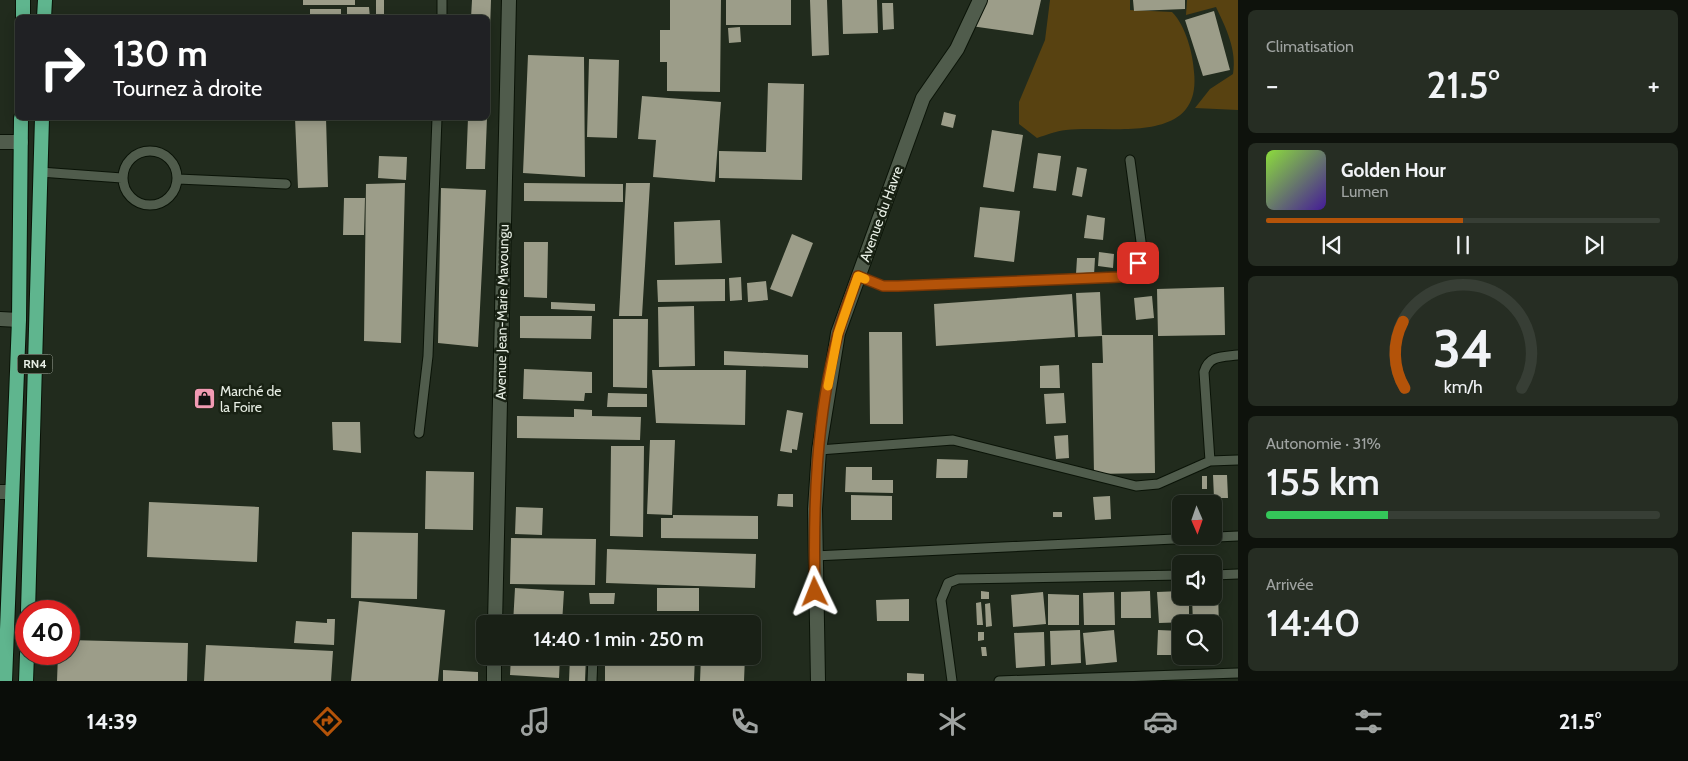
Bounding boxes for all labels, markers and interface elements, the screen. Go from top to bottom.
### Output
text: 130 m [113,32,208,75]
icon: right [30,35,95,100]
text: Climatisation [1266,37,1354,56]
text: 21.5° [1426,61,1500,108]
text: − [1266,68,1278,102]
text: + [1648,68,1660,102]
text: Tournez à droite [113,75,262,102]
text: Golden Hour [1341,159,1446,182]
street label: Avenue du Havre [855,164,907,264]
text: Lumen [1341,182,1388,201]
street label: Avenue Jean-Marie Mavoungu [491,224,513,400]
icon: previous [1318,231,1346,259]
icon: pause [1449,231,1477,259]
icon: next [1580,231,1608,259]
pin [1117,242,1159,284]
icon: arrive [1124,249,1152,277]
text: 34 [1433,317,1493,380]
road number: RN4 [18,354,52,374]
text: km/h [1443,376,1483,397]
place label: Marché de la Foire [220,382,281,416]
shop icon: Marché de la Foire [192,387,216,411]
text: Autonomie · 31% [1266,434,1381,453]
text: 155 km [1266,458,1380,505]
north arrow [1172,495,1222,545]
map controls [1172,495,1222,665]
button: sound [1172,555,1222,605]
position arrow [788,565,840,617]
text: Arrivée [1266,575,1313,594]
text: 14:40 [1266,599,1360,646]
speed limit sign: 40 [15,600,80,665]
button: search [1172,615,1222,665]
text: 14:40 · 1 min · 250 m [533,628,704,651]
icon: directions [310,704,345,739]
icon: music [518,704,553,739]
icon: phone [727,704,762,739]
icon: climate [935,704,970,739]
icon: car [1143,704,1178,739]
icon: filters [1351,704,1386,739]
text: 14:39 [87,708,137,735]
text: 21.5° [1559,708,1601,735]

